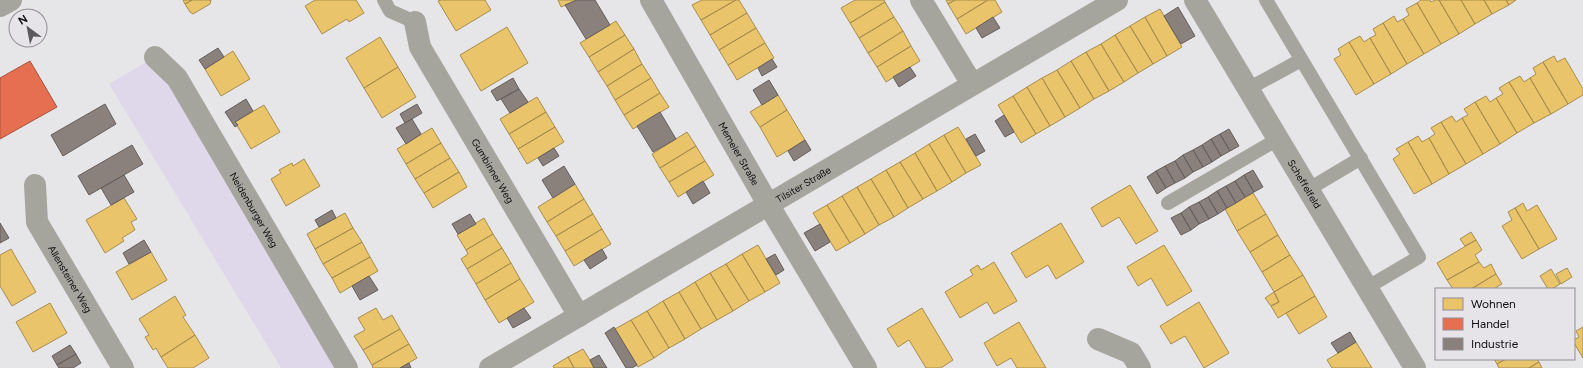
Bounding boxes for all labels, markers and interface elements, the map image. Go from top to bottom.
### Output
north arrow [8,8,48,48]
text: N [16,12,30,28]
street label: Memeler Straße [715,120,762,188]
street label: Gumbinner Weg [468,136,517,206]
street label: Scheffelfeld [1285,157,1324,211]
street label: Tilsiter Straße [773,163,834,206]
street label: Neidenburger Weg [227,170,281,250]
street label: Allensteiner Weg [45,243,95,315]
legend [1435,288,1575,360]
text: Wohnen [1471,297,1516,311]
text: Handel [1471,317,1509,331]
text: Industrie [1471,337,1519,351]

